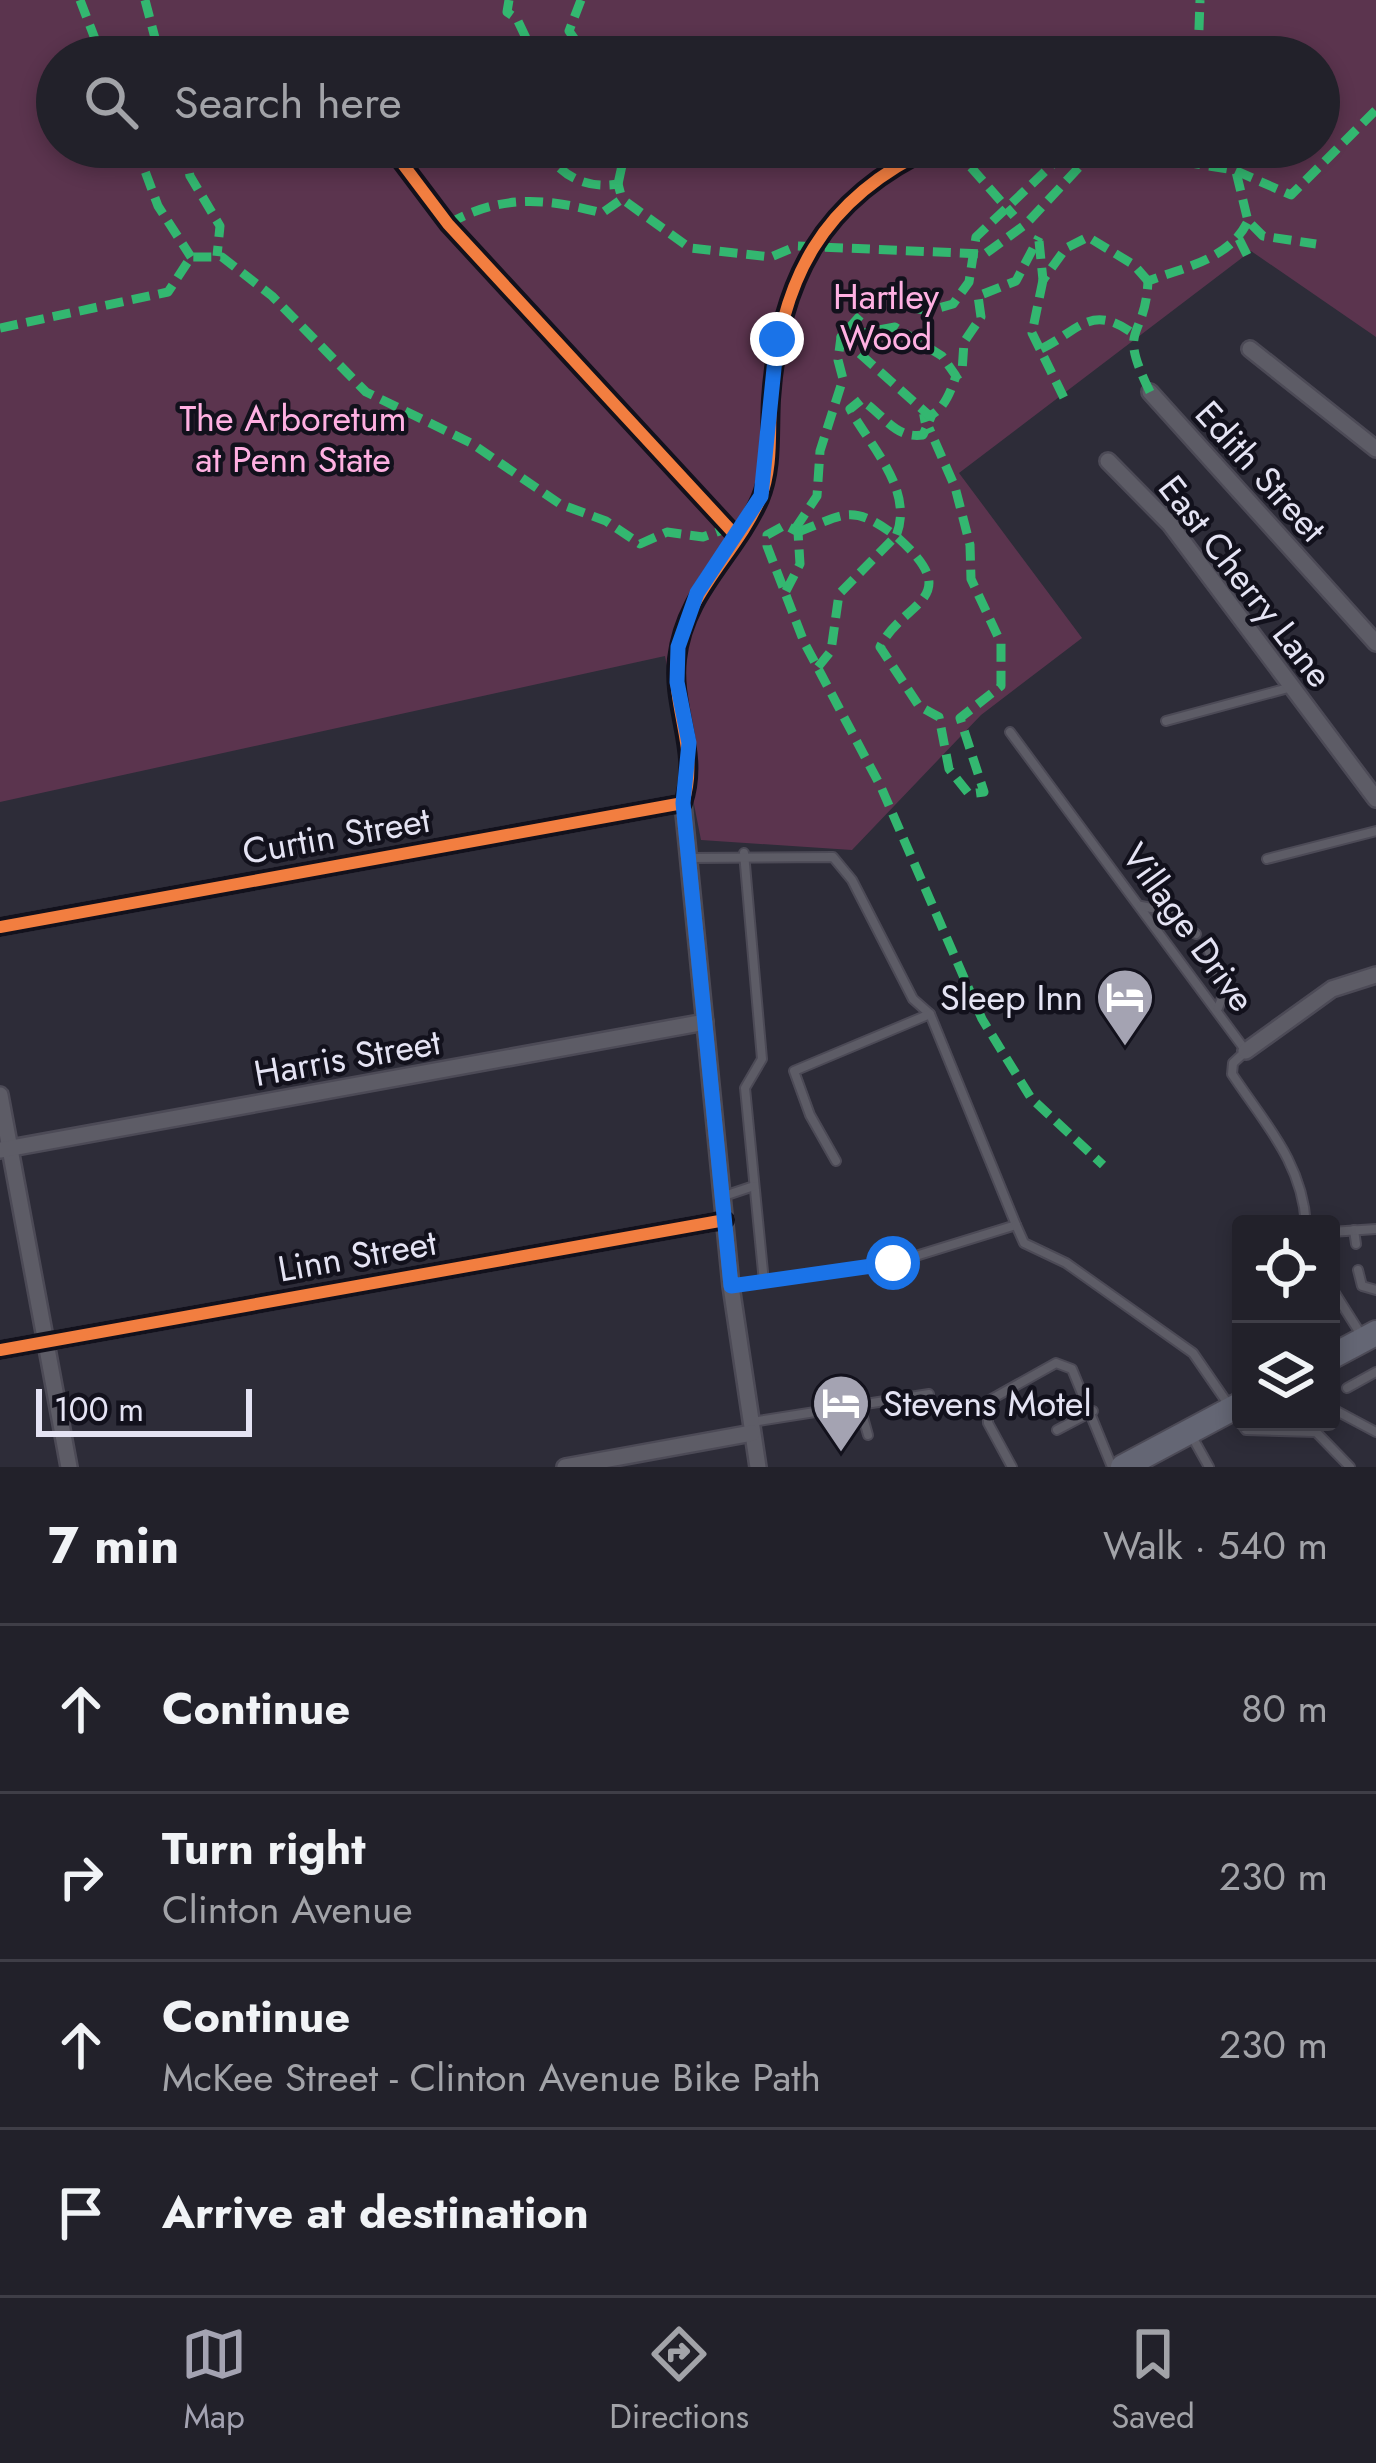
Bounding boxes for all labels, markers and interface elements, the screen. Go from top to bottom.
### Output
search box [36,36,1340,168]
icon: search [78,69,144,135]
text: Search here [174,70,402,135]
park label: Hartley Wood [833,270,939,363]
route end [750,312,804,366]
street label: Edith Street [1183,389,1339,553]
park label: The Arboretum at Penn State [179,392,407,485]
street label: East Cherry Lane [1147,464,1345,698]
street label: Curtin Street [238,793,434,877]
street label: Village Drive [1110,832,1268,1022]
hotel icon: Sleep Inn [1094,966,1156,1048]
place label: Sleep Inn [940,971,1083,1023]
street label: Harris Street [250,1015,445,1099]
street label: Linn Street [274,1215,441,1295]
map controls [1232,1215,1340,1431]
button: locate [1232,1215,1340,1323]
route start [866,1236,920,1290]
button: layers [1232,1323,1340,1431]
hotel icon: Stevens Motel [810,1372,872,1454]
place label: Stevens Motel [883,1377,1092,1429]
scale bar [36,1383,252,1436]
text: 100 m [54,1386,144,1433]
text: 7 min [48,1508,179,1582]
text: Walk · 540 m [1103,1517,1328,1574]
icon: ahead [48,1676,114,1742]
text: Continue [162,1676,350,1741]
text: 80 m [1241,1680,1328,1737]
text: Turn right [162,1816,366,1881]
icon: right [48,1844,114,1910]
text: 230 m [1219,1848,1328,1905]
text: Clinton Avenue [162,1881,413,1938]
text: Continue [162,1984,350,2049]
icon: ahead [48,2012,114,2078]
text: 230 m [1219,2016,1328,2073]
text: McKee Street - Clinton Avenue Bike Path [162,2049,821,2106]
icon: arrive [48,2180,114,2246]
text: Arrive at destination [162,2180,589,2245]
tab: Map [181,2321,247,2440]
tab: Directions [609,2321,749,2440]
tab: Saved [1111,2321,1195,2440]

